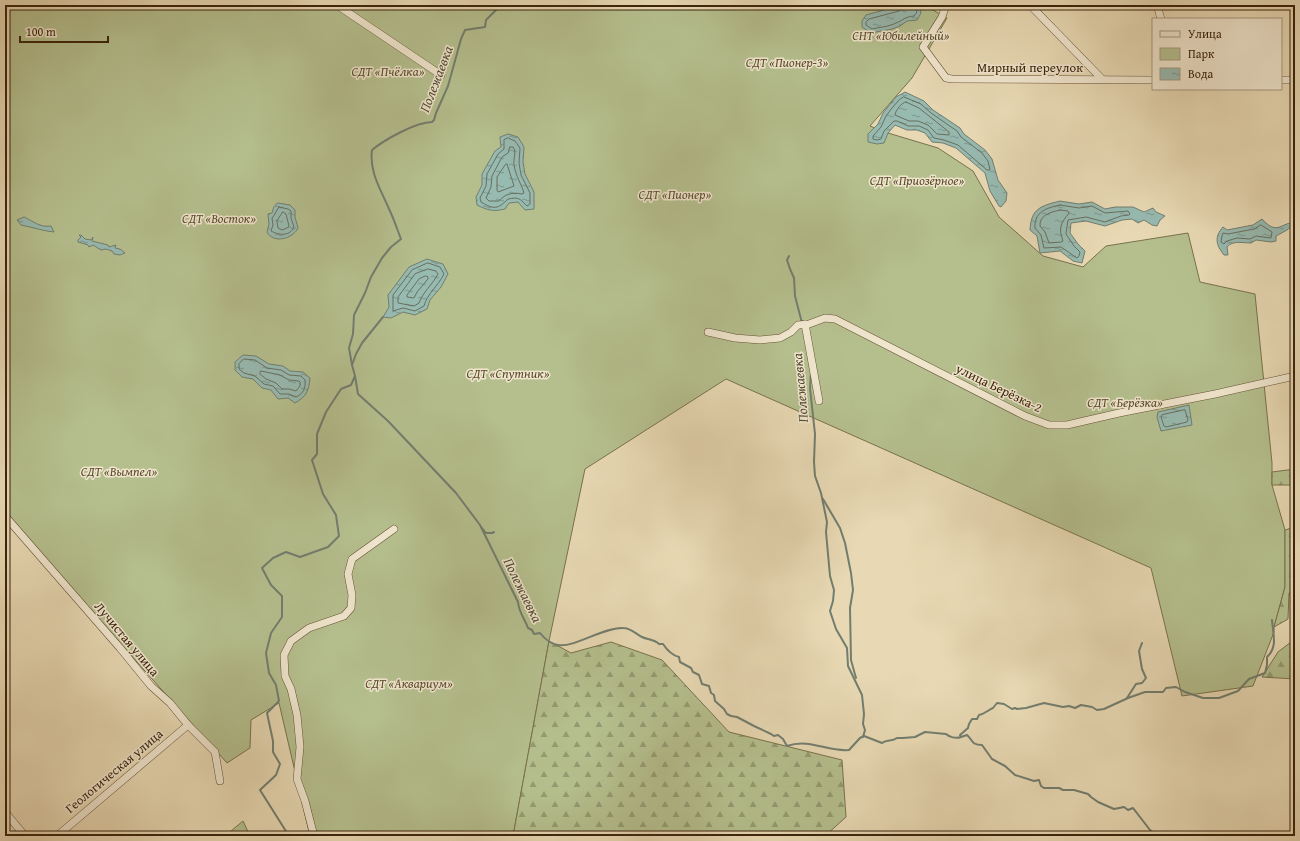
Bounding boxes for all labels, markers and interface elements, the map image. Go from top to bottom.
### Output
scale bar [20,18,108,44]
legend [1152,18,1282,90]
text: 100 m [26,23,56,40]
text: Улица [1188,25,1222,42]
park label: СНТ «Юбилейный» [852,26,950,45]
water label: Полежаевка [414,42,458,115]
text: Парк [1188,45,1215,62]
park label: СДТ «Пионер-3» [746,53,828,72]
street label: Мирный переулок [977,58,1083,77]
park label: СДТ «Пчёлка» [351,62,425,81]
text: Вода [1188,65,1213,82]
park label: СДТ «Приозёрное» [870,171,965,190]
park label: СДТ «Пионер» [639,185,712,204]
park label: СДТ «Восток» [182,209,256,228]
water label: Полежаевка [787,352,813,424]
street label: улица Берёзка-2 [952,358,1045,417]
park label: СДТ «Спутник» [466,364,550,383]
park label: СДТ «Берёзка» [1087,393,1163,412]
park label: СДТ «Вымпел» [81,462,158,481]
water label: Полежаевка [499,554,547,626]
street label: Лучистая улица [90,598,164,681]
park label: СДТ «Аквариум» [365,674,453,693]
street label: Геологическая улица [61,724,168,818]

